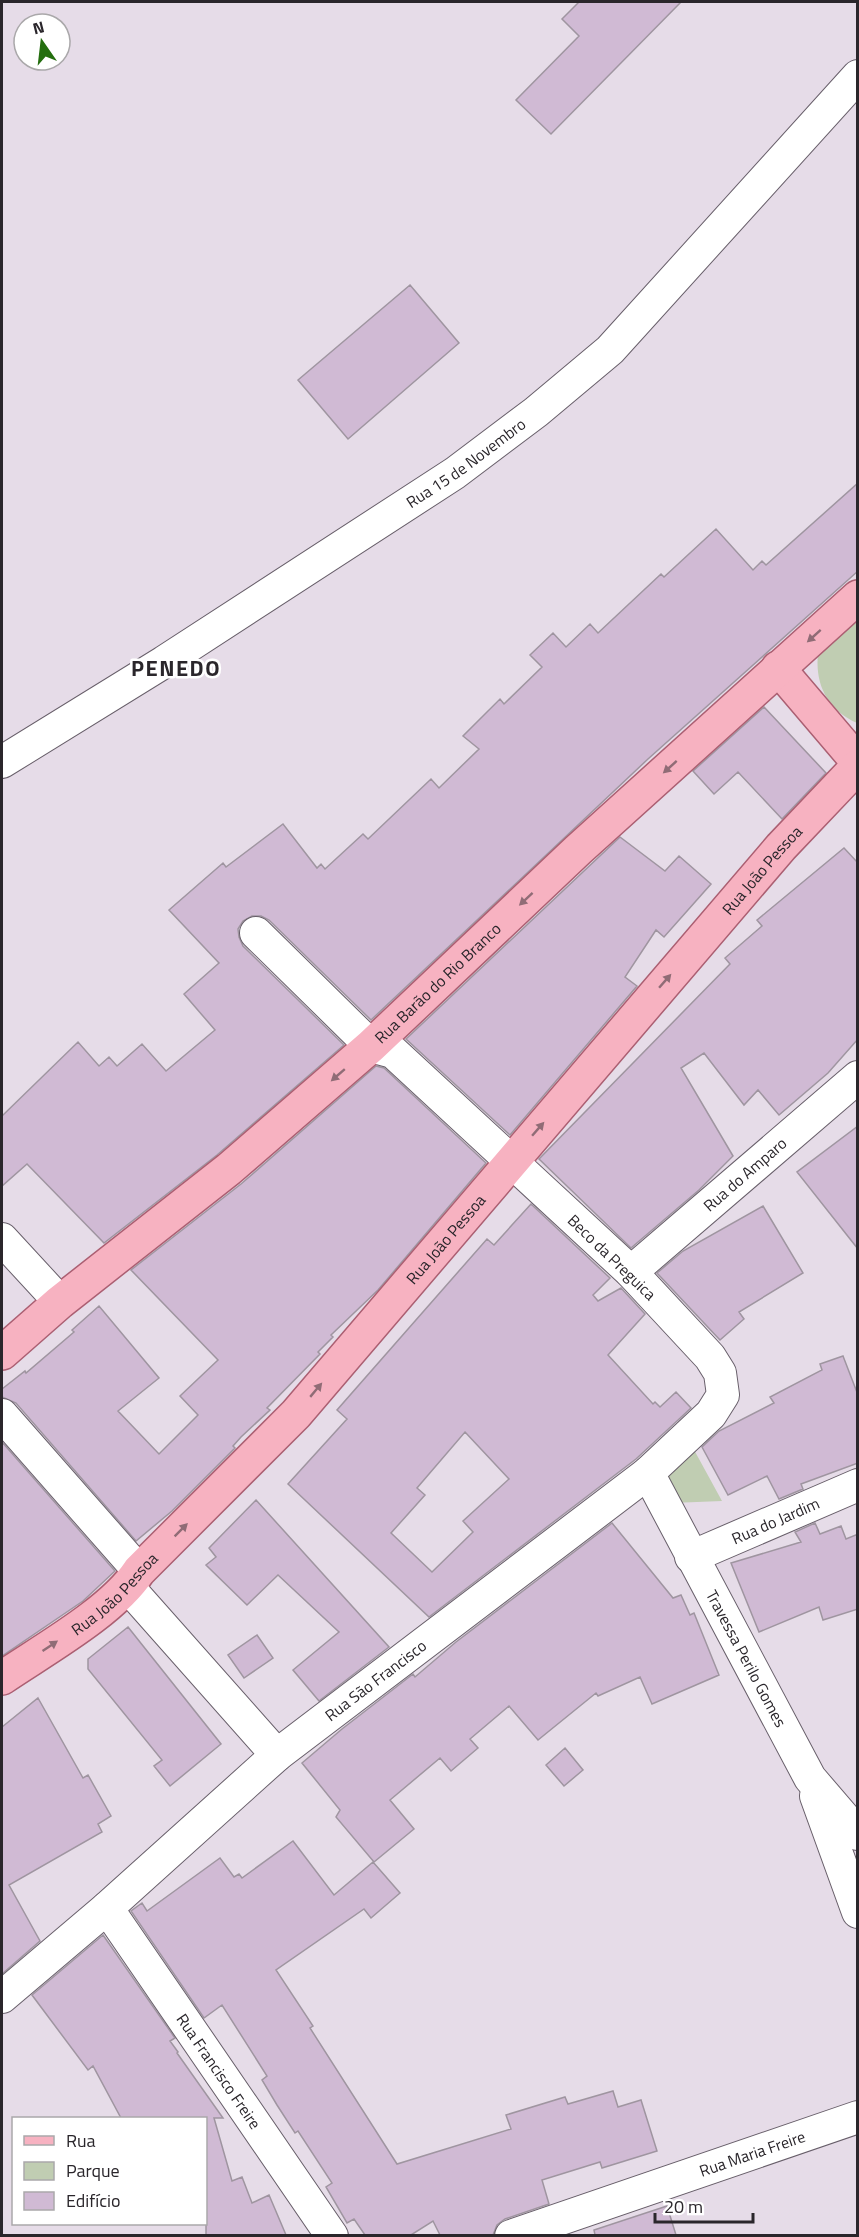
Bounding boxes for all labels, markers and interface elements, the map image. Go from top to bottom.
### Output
north arrow [12,12,72,72]
text: N [30,14,47,40]
street label: Rua 15 de Novembro [401,412,531,514]
one-way arrow [807,629,822,642]
district label: PENEDO [131,651,221,685]
one-way arrow [663,760,678,773]
street label: Rua João Pessoa [716,820,808,920]
one-way arrow [519,892,534,906]
street label: Rua Barão do Rio Branco [369,917,506,1049]
one-way arrow [658,974,671,989]
one-way arrow [330,1068,345,1082]
one-way arrow [531,1122,544,1137]
street label: Rua do Amparo [698,1131,792,1217]
street label: Rua João Pessoa [400,1189,491,1289]
street label: Beco da Preguica [562,1208,662,1306]
one-way arrow [310,1382,323,1398]
street label: Rua do Jardim [728,1491,823,1550]
one-way arrow [173,1523,187,1537]
street label: Rua João Pessoa [66,1547,163,1641]
street label: Travessa Perilo Gomes [700,1586,793,1731]
street label: Rua São Francisco [320,1634,431,1727]
one-way arrow [42,1641,58,1652]
street label: Rua Francisco Freire [171,2009,267,2134]
legend [12,2117,207,2225]
street label: Rua Maria Freire [696,2124,808,2183]
text: Rua [66,2127,96,2154]
text: Parque [66,2157,120,2184]
scale bar [655,2186,752,2224]
text: Edifício [66,2187,120,2214]
text: 20 m [664,2193,703,2220]

